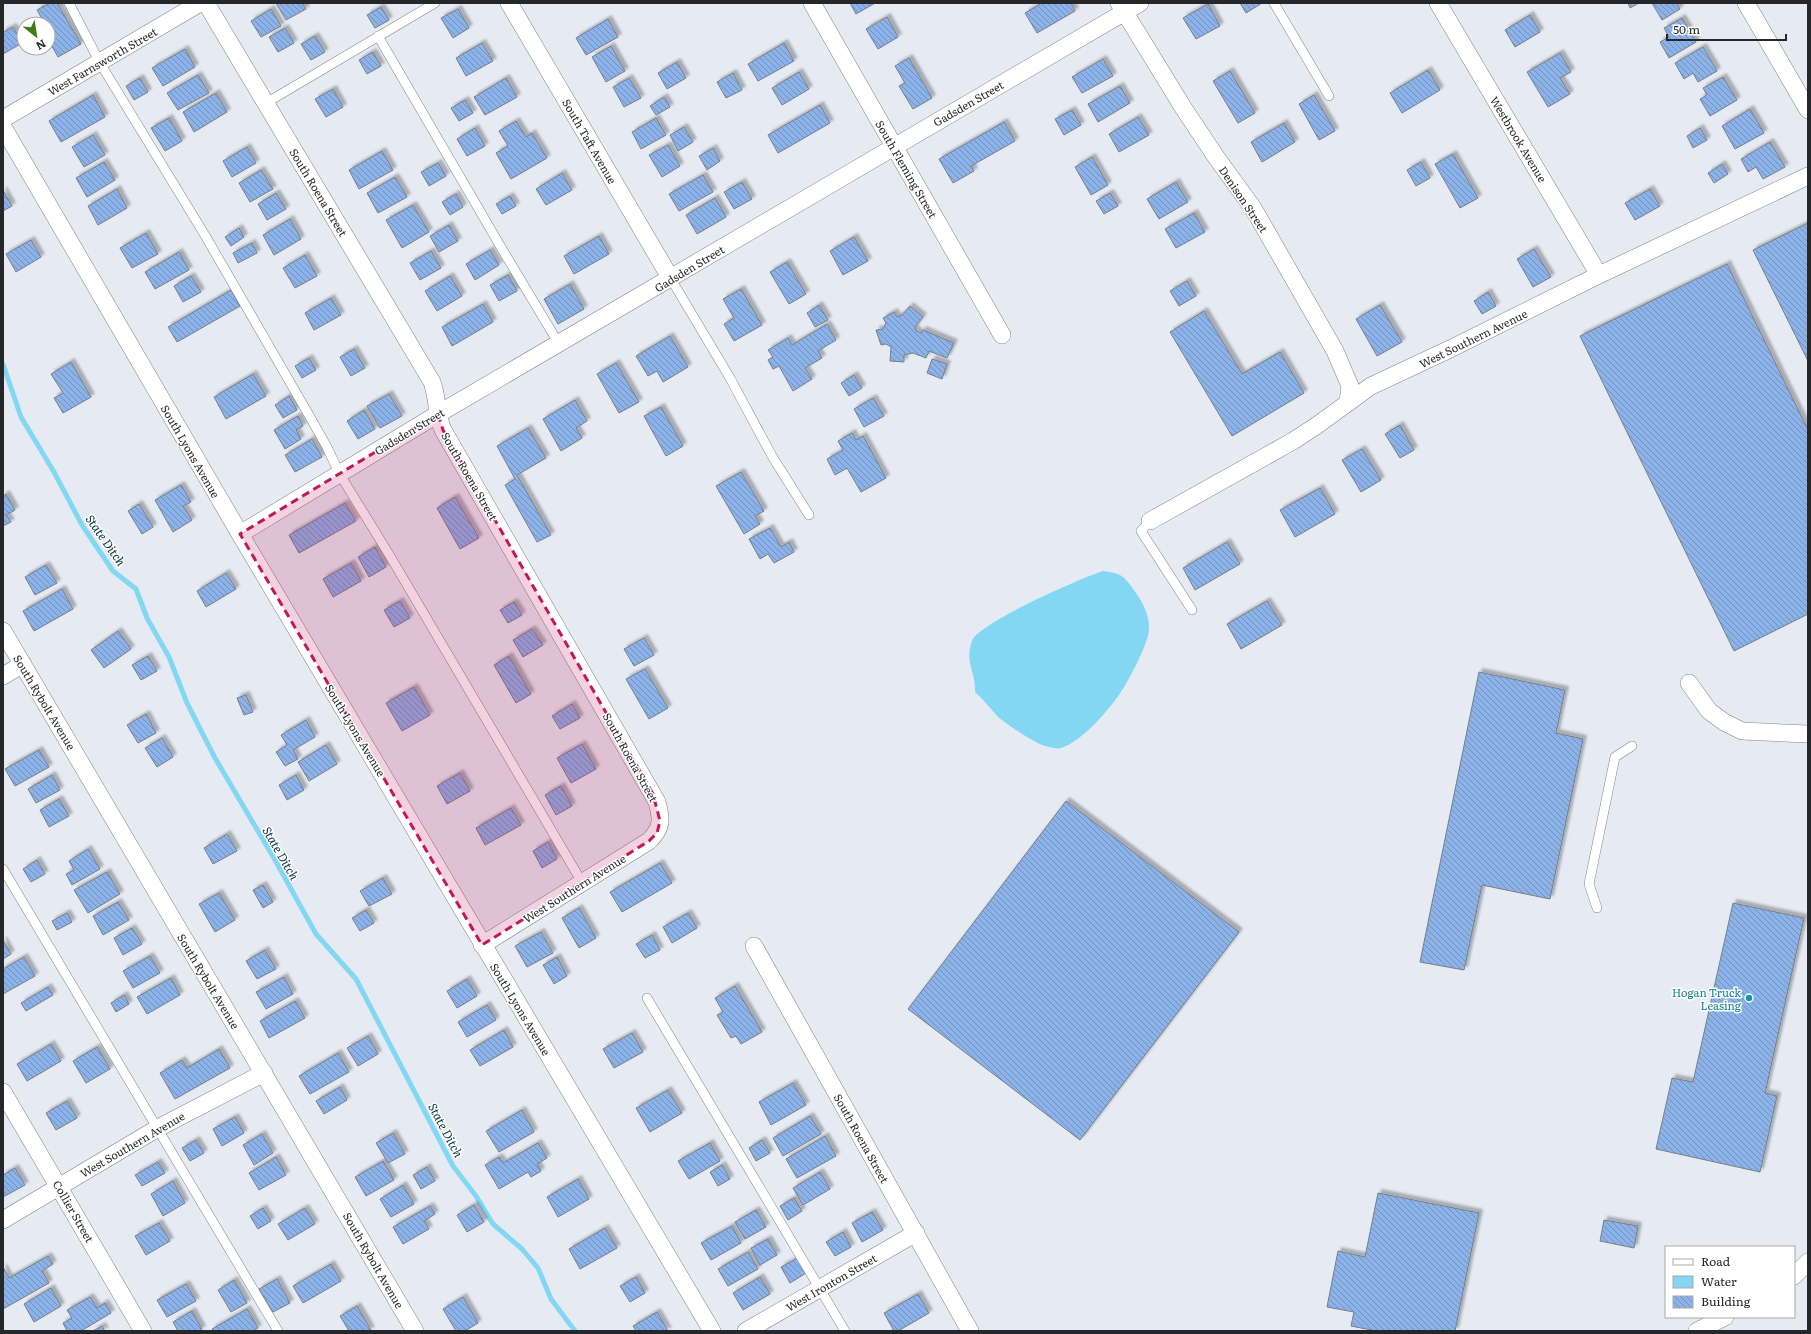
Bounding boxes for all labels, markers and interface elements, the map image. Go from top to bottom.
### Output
north arrow [16,16,56,56]
scale bar [1667,16,1786,42]
text: 50 m [1673,20,1700,38]
street label: West Farnsworth Street [44,23,160,99]
text: N [34,36,49,55]
street label: Gadsden Street [930,76,1007,130]
street label: Westbrook Avenue [1487,93,1551,185]
street label: South Taft Avenue [559,96,621,187]
street label: South Fleming Street [872,117,942,221]
street label: South Roena Street [286,145,352,240]
street label: Denison Street [1216,163,1273,236]
street label: Gadsden Street [651,241,727,295]
street label: West Southern Avenue [1416,305,1530,371]
street label: South Lyons Avenue [158,401,224,501]
street label: Gadsden Street [371,404,447,458]
street label: South Roena Street [438,429,502,524]
water label: State Ditch [82,511,130,569]
street label: South Rybolt Avenue [10,651,80,753]
street label: South Lyons Avenue [322,681,390,779]
street label: South Roena Street [600,709,663,805]
water label: State Ditch [258,823,304,883]
street label: West Southern Avenue [520,850,629,926]
street label: South Rybolt Avenue [174,930,244,1032]
street label: South Lyons Avenue [487,960,555,1058]
place label: Hogan Truck Leasing [1672,984,1742,1013]
marker: Hogan Truck Leasing [1744,993,1754,1003]
street label: South Roena Street [831,1090,894,1186]
water label: State Ditch [424,1100,468,1160]
street label: West Southern Avenue [77,1107,187,1180]
street label: Collier Street [50,1177,99,1246]
street label: South Rybolt Avenue [340,1209,408,1311]
legend [1665,1246,1795,1318]
street label: West Ironton Street [783,1249,880,1315]
text: Road [1701,1252,1731,1270]
text: Water [1701,1272,1737,1290]
text: Building [1701,1292,1751,1310]

